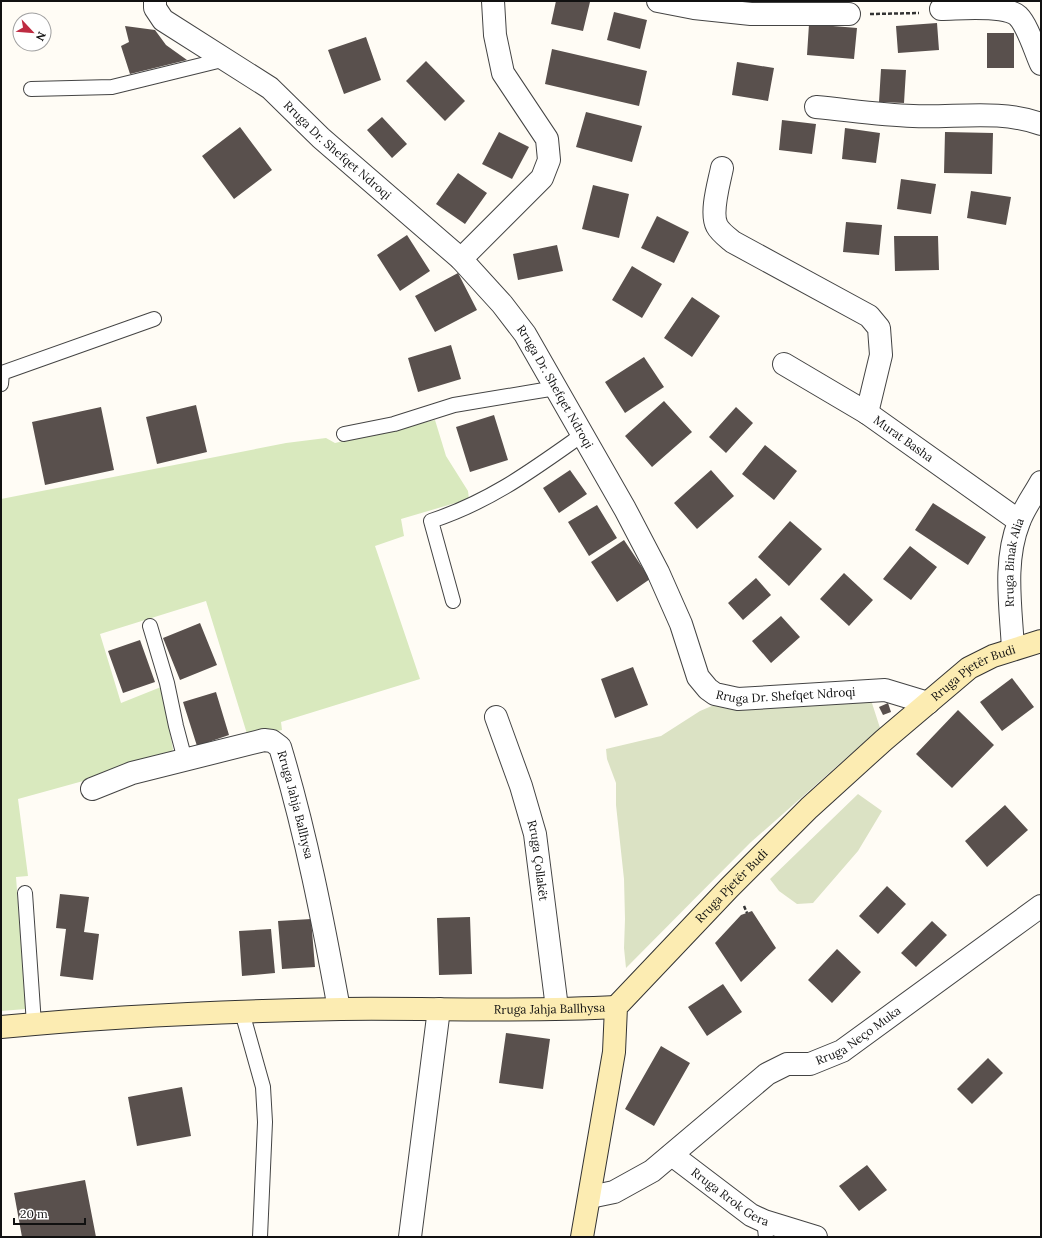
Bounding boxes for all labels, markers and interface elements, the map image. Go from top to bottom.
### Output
north arrow [12,12,52,52]
text: N [33,29,49,44]
street label: Rruga Dr. Shefqet Ndroqi [281,98,395,202]
street label: Rruga Dr. Shefqet Ndroqi [514,322,597,451]
street label: Murat Basha [871,412,936,465]
street label: Rruga Binak Alia [1001,516,1027,608]
street label: Rruga Pjetër Budi [928,641,1017,704]
street label: Rruga Dr. Shefqet Ndroqi [715,684,856,706]
street label: Rruga Jahja Ballhysa [274,749,317,860]
street label: Rruga Çollakët [524,818,551,902]
street label: Rruga Pjetër Budi [692,846,771,926]
street label: Rruga Jahja Ballhysa [494,1000,605,1017]
street label: Rruga Neço Muka [813,1003,904,1068]
street label: Rruga Rrok Gera [688,1164,771,1229]
scale bar [14,1200,85,1226]
text: 20 m [20,1206,48,1221]

